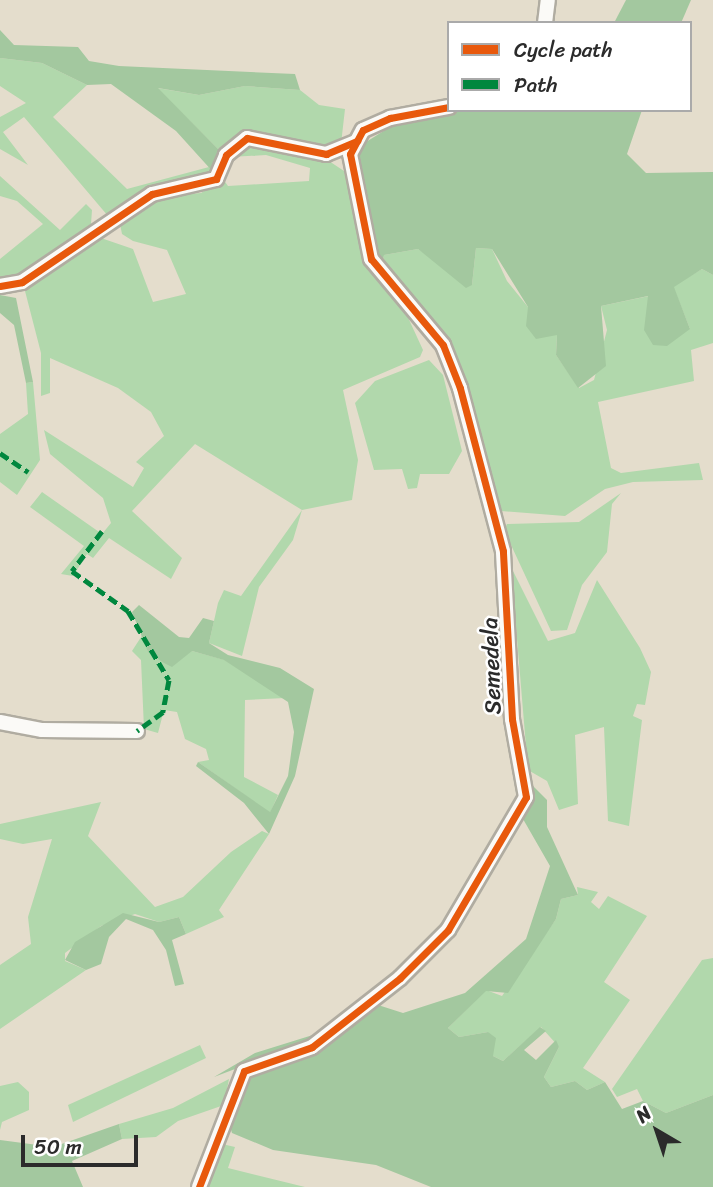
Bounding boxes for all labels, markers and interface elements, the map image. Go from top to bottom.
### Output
legend [447,21,692,112]
text: Cycle path [514,31,613,69]
text: Path [514,66,557,104]
street label: Semedela [477,617,507,715]
north arrow [622,1096,692,1166]
text: N [628,1097,659,1131]
scale bar [24,1120,142,1164]
text: 50 m [34,1128,82,1166]

